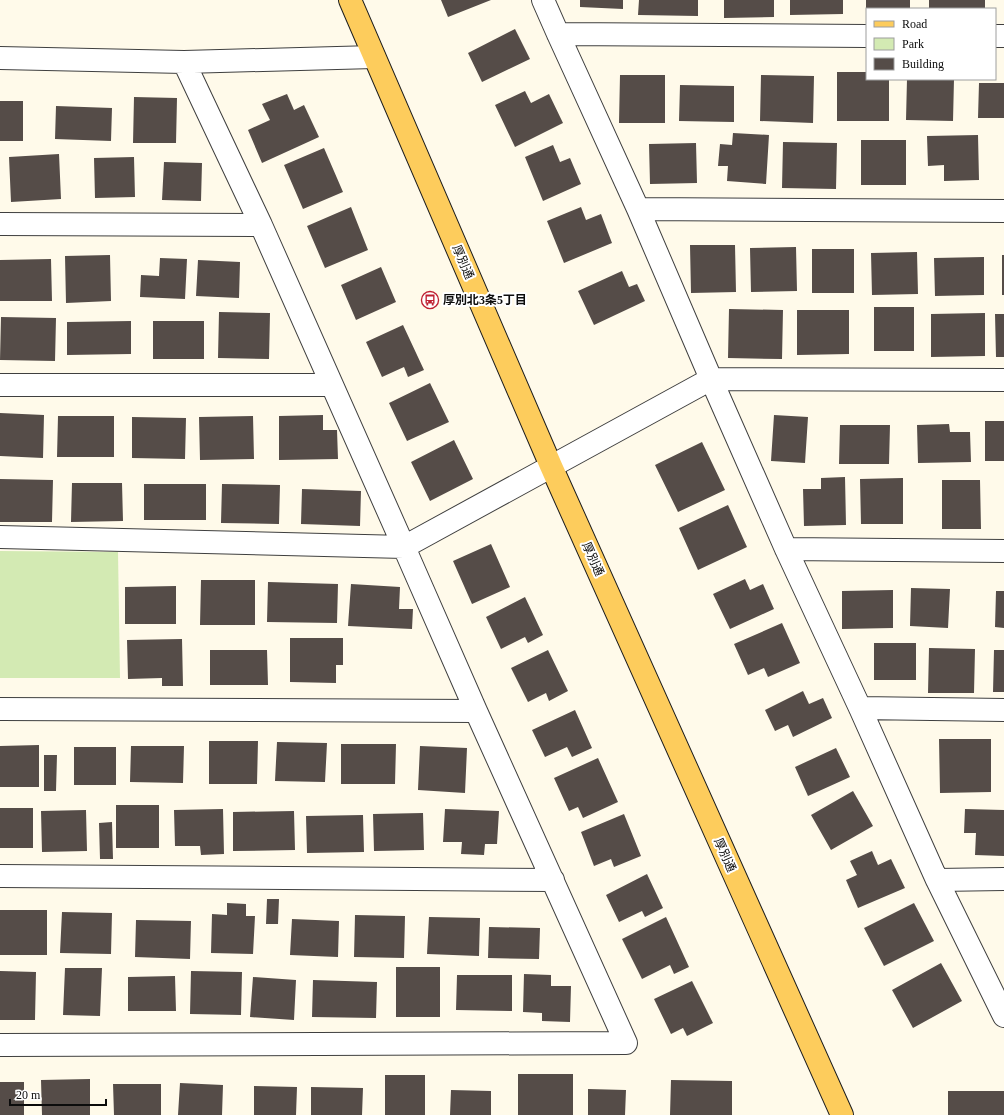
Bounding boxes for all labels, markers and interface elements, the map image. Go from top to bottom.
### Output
legend [866,8,996,80]
text: Road [902,17,927,31]
text: Park [902,37,924,51]
text: Building [902,57,944,71]
street label: 厚別通 [450,243,476,281]
bus stop icon: 厚別北3条5丁目 [420,290,440,310]
place label: 厚別北3条5丁目 [443,293,527,307]
street label: 厚別通 [579,540,607,578]
street label: 厚別通 [711,836,739,874]
scale bar [10,1081,106,1107]
text: 20 m [16,1088,41,1102]

